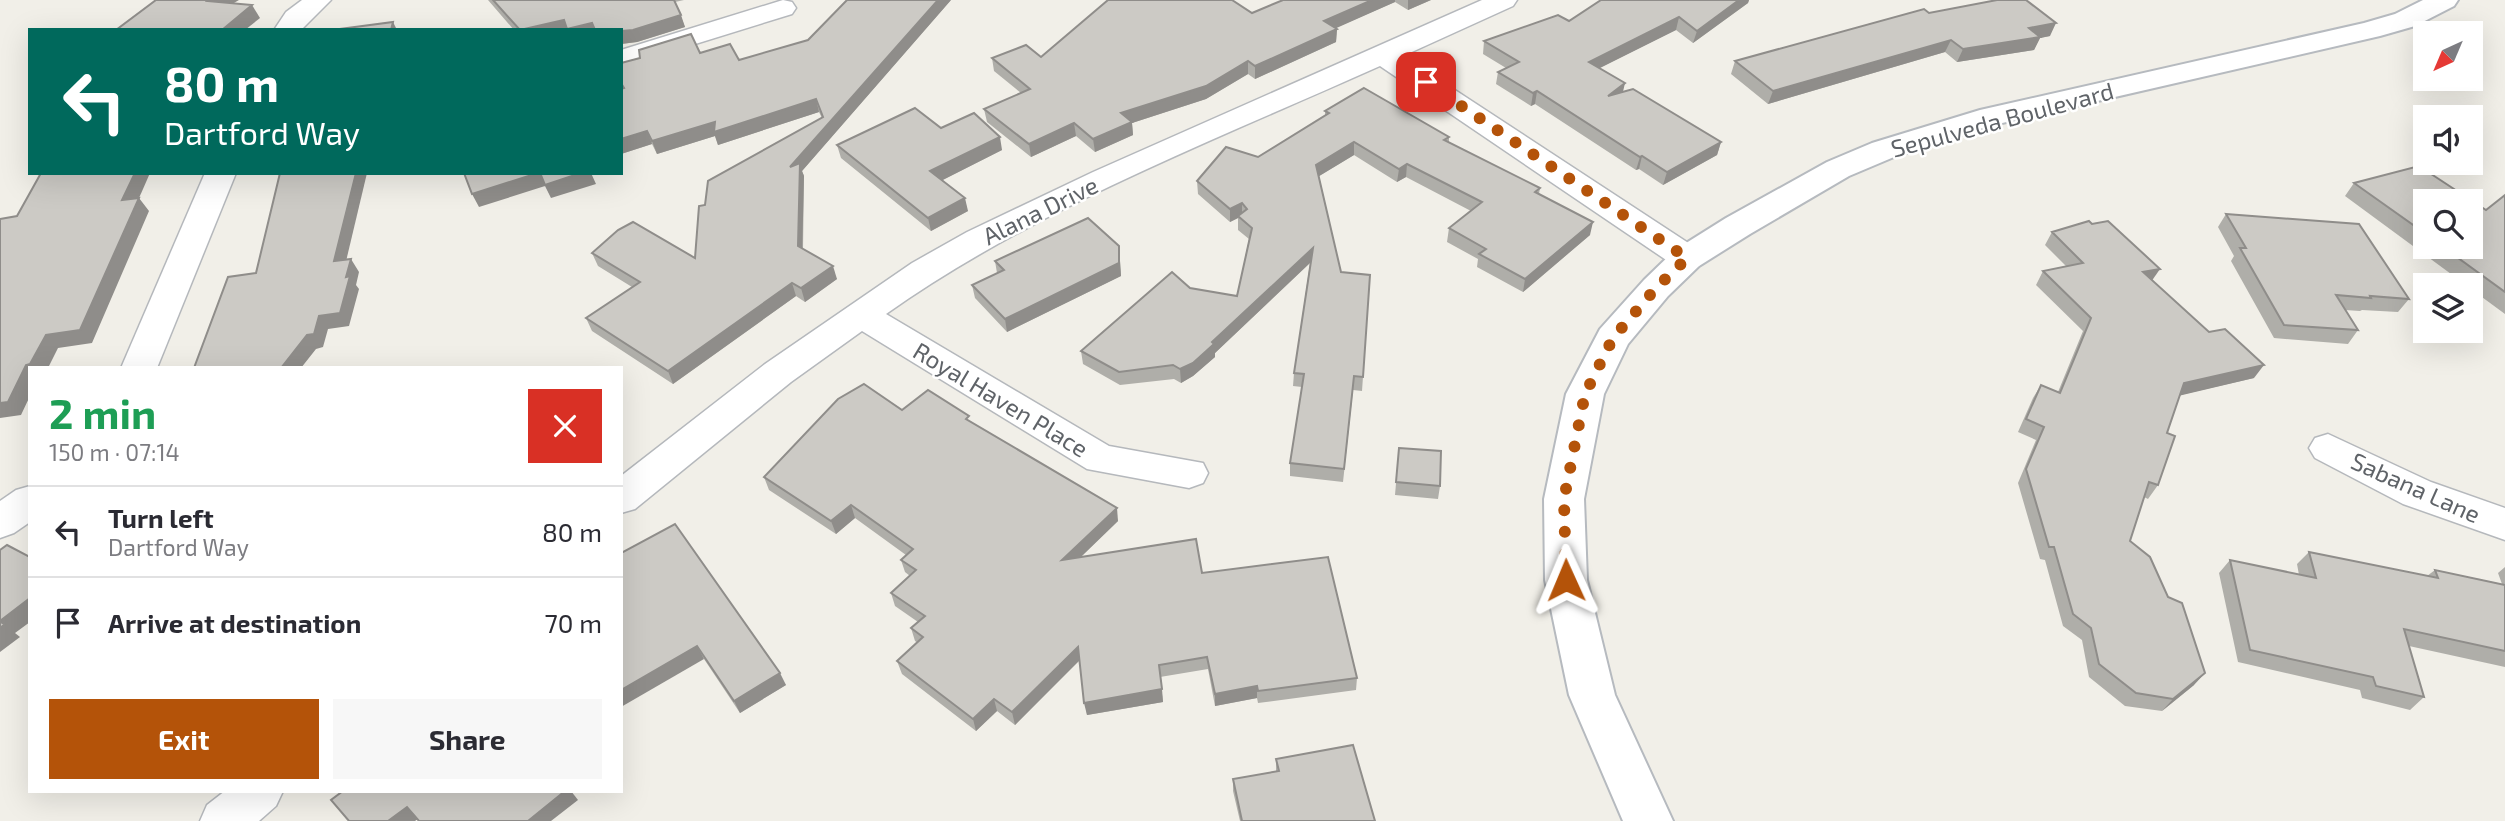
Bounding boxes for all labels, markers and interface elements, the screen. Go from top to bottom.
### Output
north arrow [2413,21,2483,91]
map controls [2413,21,2483,343]
pin [1396,52,1456,112]
text: 80 m [164,53,279,112]
icon: left [49,56,140,147]
icon: arrive [1407,63,1445,101]
street label: Sepulveda Boulevard [1887,75,2117,163]
button: sound [2413,105,2483,175]
text: Dartford Way [164,113,360,151]
street label: Alana Drive [978,170,1102,250]
button: search [2413,189,2483,259]
button: layers [2413,273,2483,343]
street label: Royal Haven Place [908,335,1094,463]
text: 2 min [49,387,156,437]
button: close [528,389,602,463]
text: 150 m · 07:14 [49,438,180,466]
street label: Sabana Lane [2347,446,2485,528]
text: Turn left [108,502,214,533]
icon: left [49,513,87,551]
text: 80 m [542,516,602,547]
text: Dartford Way [108,533,249,561]
position arrow [1529,543,1603,617]
icon: arrive [49,604,87,642]
text: Arrive at destination [108,607,361,638]
text: 70 m [544,607,602,638]
button: Exit [49,699,319,779]
button: Share [333,699,602,779]

